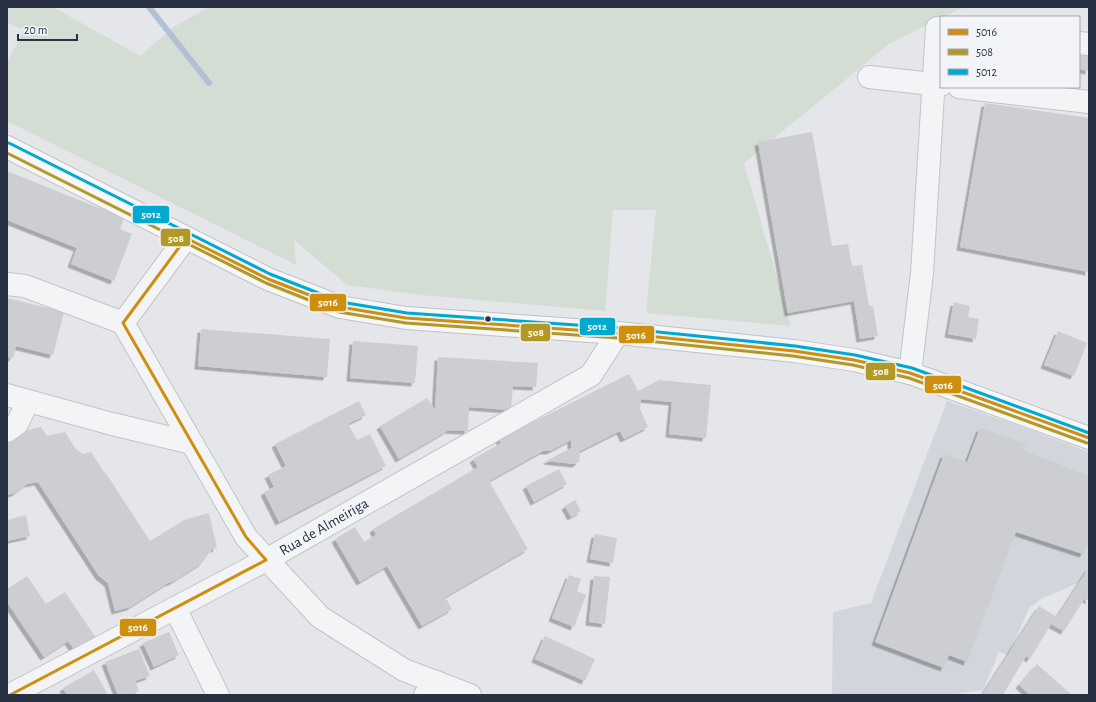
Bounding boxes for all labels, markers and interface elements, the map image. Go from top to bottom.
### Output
scale bar [18,16,77,42]
legend [940,16,1080,88]
text: 20 m [24,24,47,36]
text: 5016 [976,26,997,38]
text: 508 [976,46,993,58]
text: 5012 [976,66,997,78]
line badge: 5012 [132,205,170,224]
text: 5012 [141,209,161,220]
line badge: 508 [160,228,191,247]
text: 508 [168,233,184,244]
line badge: 5016 [309,293,347,312]
text: 5016 [318,297,338,308]
unlabelled marker [483,314,493,324]
line badge: 5012 [579,317,616,336]
text: 5012 [587,321,607,332]
line badge: 508 [520,323,551,342]
line badge: 5016 [618,325,655,344]
text: 508 [528,327,544,338]
text: 5016 [626,330,646,341]
line badge: 508 [865,362,896,381]
text: 508 [873,366,889,377]
line badge: 5016 [924,375,962,394]
text: 5016 [933,380,953,391]
street label: Rua de Almeiriga [277,496,371,558]
line badge: 5016 [119,618,157,637]
text: 5016 [128,622,148,633]

